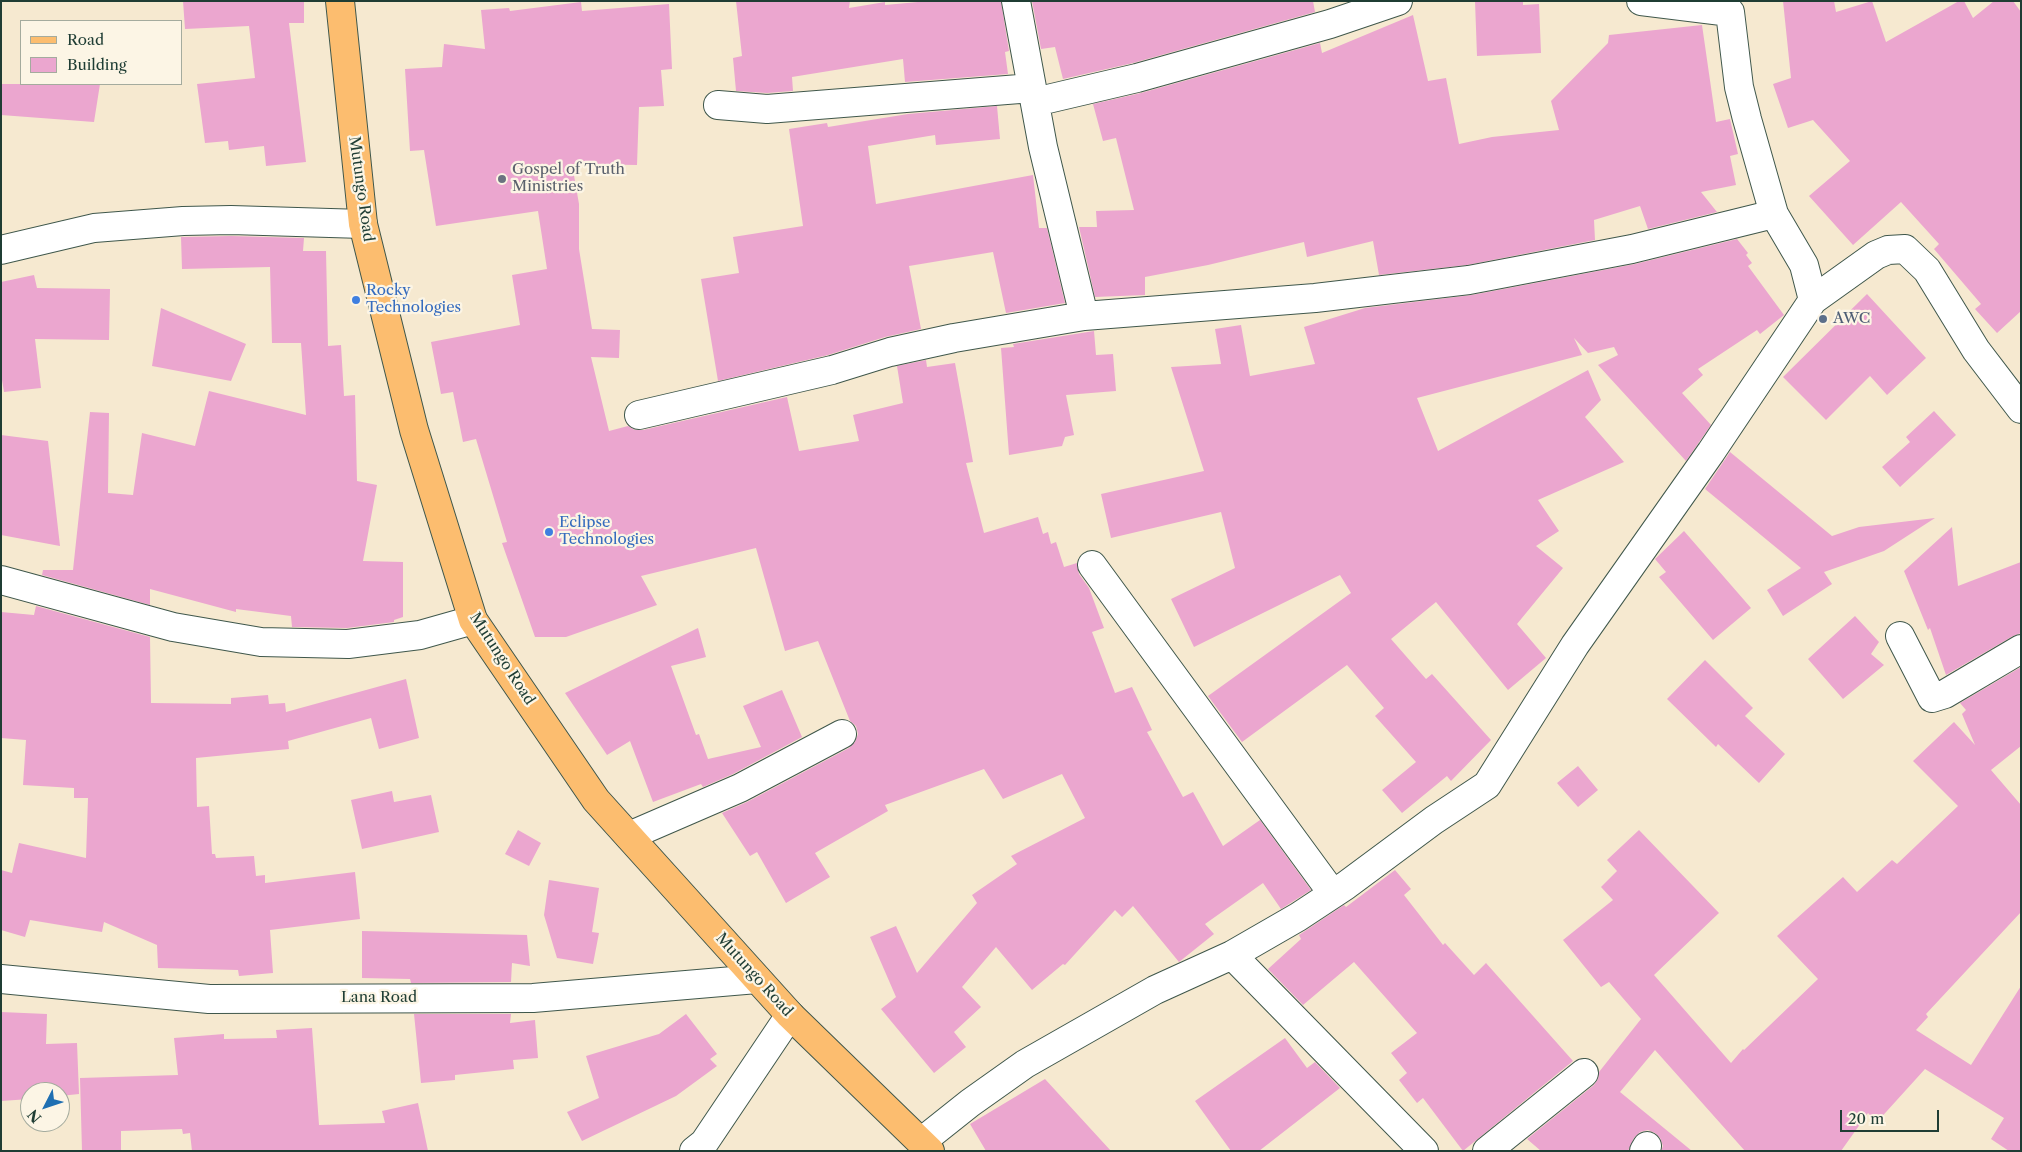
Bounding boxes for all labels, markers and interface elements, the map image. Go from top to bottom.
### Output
legend [20,20,182,85]
text: Road [67,30,104,49]
text: Building [67,55,127,74]
street label: Mutungo Road [345,135,377,243]
place label: Gospel of Truth Ministries [512,161,625,196]
marker: Gospel of Truth Ministries [496,173,508,185]
place label: Rocky Technologies [366,282,461,317]
marker: Rocky Technologies [350,294,362,306]
place label: AWC [1833,310,1870,328]
marker: AWC [1817,313,1829,325]
place label: Eclipse Technologies [559,514,654,549]
marker: Eclipse Technologies [543,526,555,538]
street label: Mutungo Road [466,610,538,708]
street label: Mutungo Road [712,930,796,1020]
street label: Lana Road [341,989,417,1007]
north arrow [20,1082,70,1132]
scale bar [1842,1100,1941,1132]
text: N [24,1106,45,1127]
text: 20 m [1848,1109,1884,1128]

